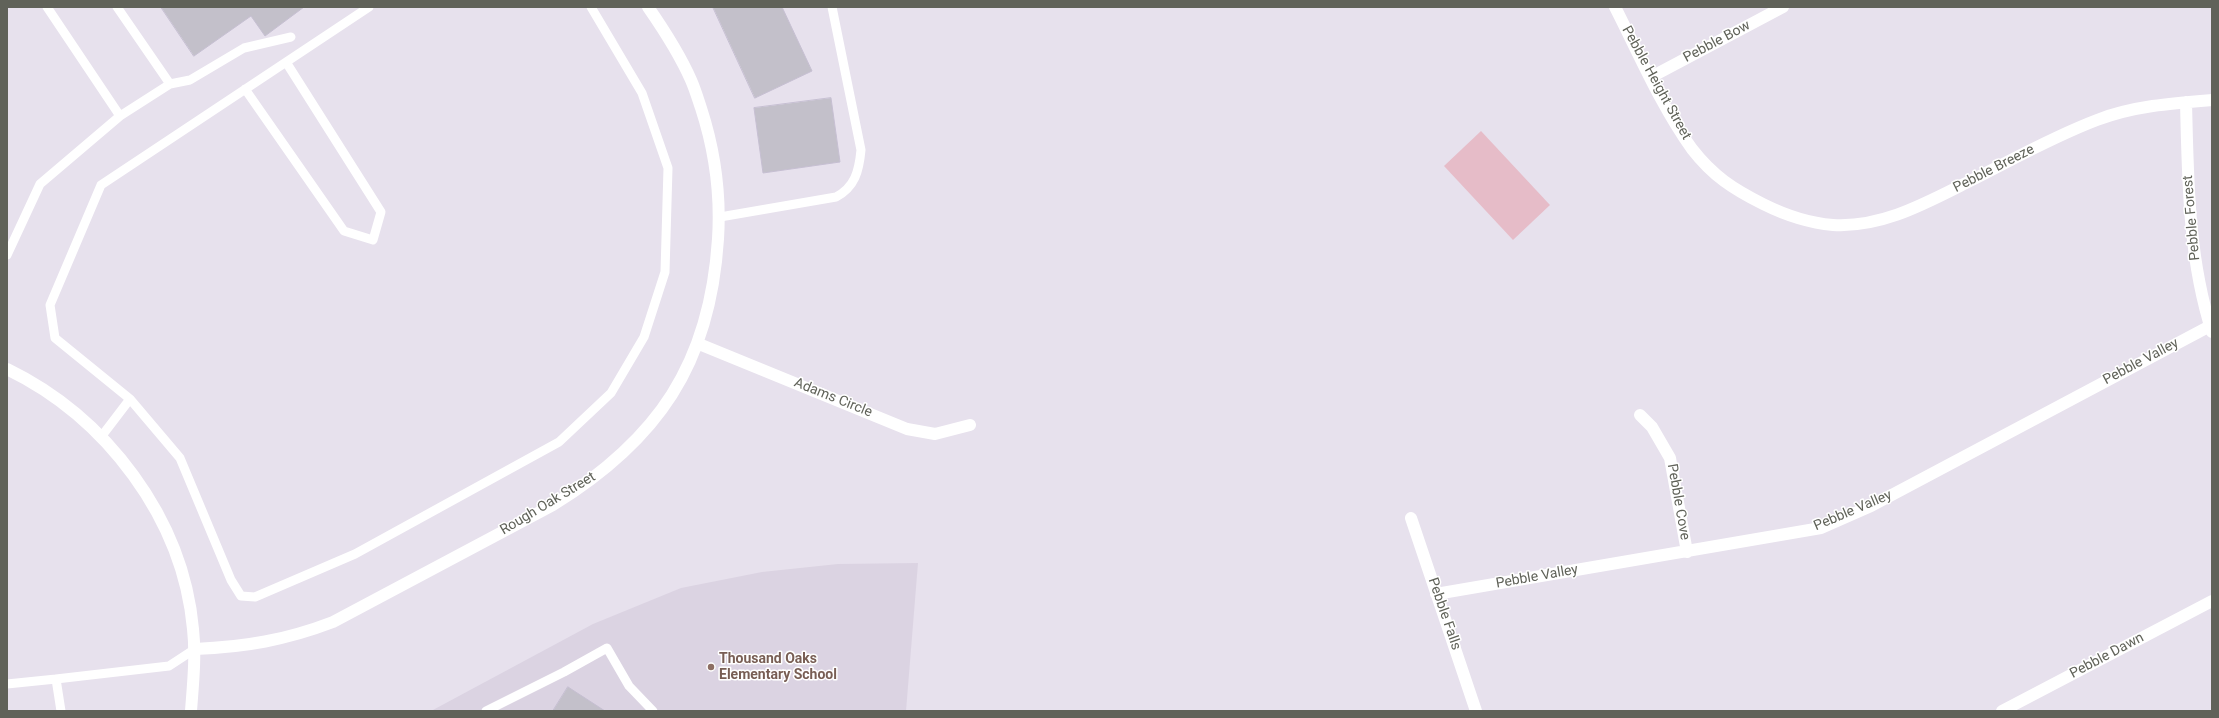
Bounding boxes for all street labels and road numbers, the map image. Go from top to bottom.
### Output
street label: Pebble Bow [1681,17,1753,67]
street label: Pebble Height Street [1618,23,1694,143]
street label: Pebble Breeze [1951,141,2037,197]
street label: Pebble Forest [2180,175,2204,261]
street label: Pebble Valley [2100,335,2182,389]
street label: Adams Circle [791,375,875,421]
street label: Pebble Cove [1663,462,1693,542]
street label: Rough Oak Street [497,469,599,539]
street label: Pebble Valley [1811,487,1895,535]
street label: Pebble Valley [1495,562,1579,592]
street label: Pebble Falls [1424,576,1464,652]
street label: Pebble Dawn [2067,630,2147,682]

